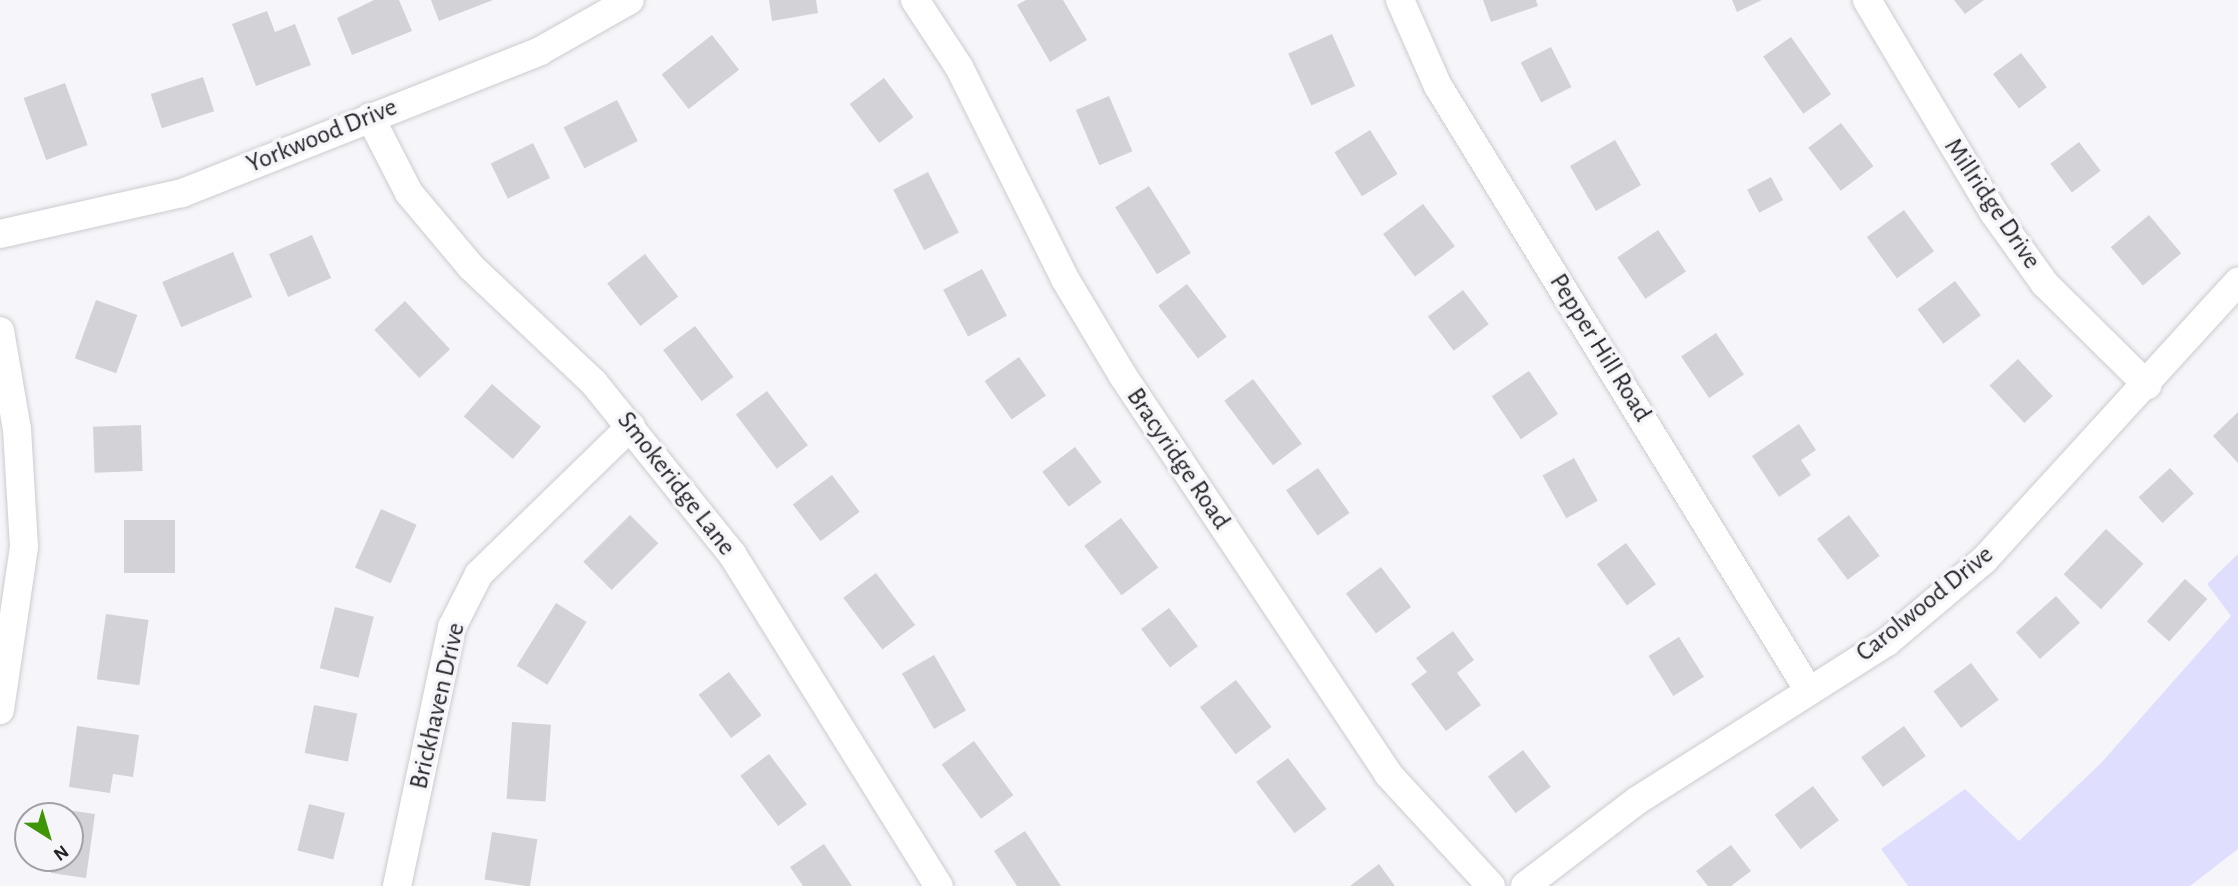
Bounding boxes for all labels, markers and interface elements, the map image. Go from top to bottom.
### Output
street label: Yorkwood Drive [242,92,402,180]
street label: Millridge Drive [1937,133,2047,275]
street label: Pepper Hill Road [1542,268,1658,428]
street label: Bracyridge Road [1119,382,1237,536]
street label: Smokeridge Lane [610,406,742,562]
street label: Carolwood Drive [1850,539,2000,669]
street label: Brickhaven Drive [404,620,472,792]
north arrow [14,802,84,872]
text: N [50,841,72,864]

